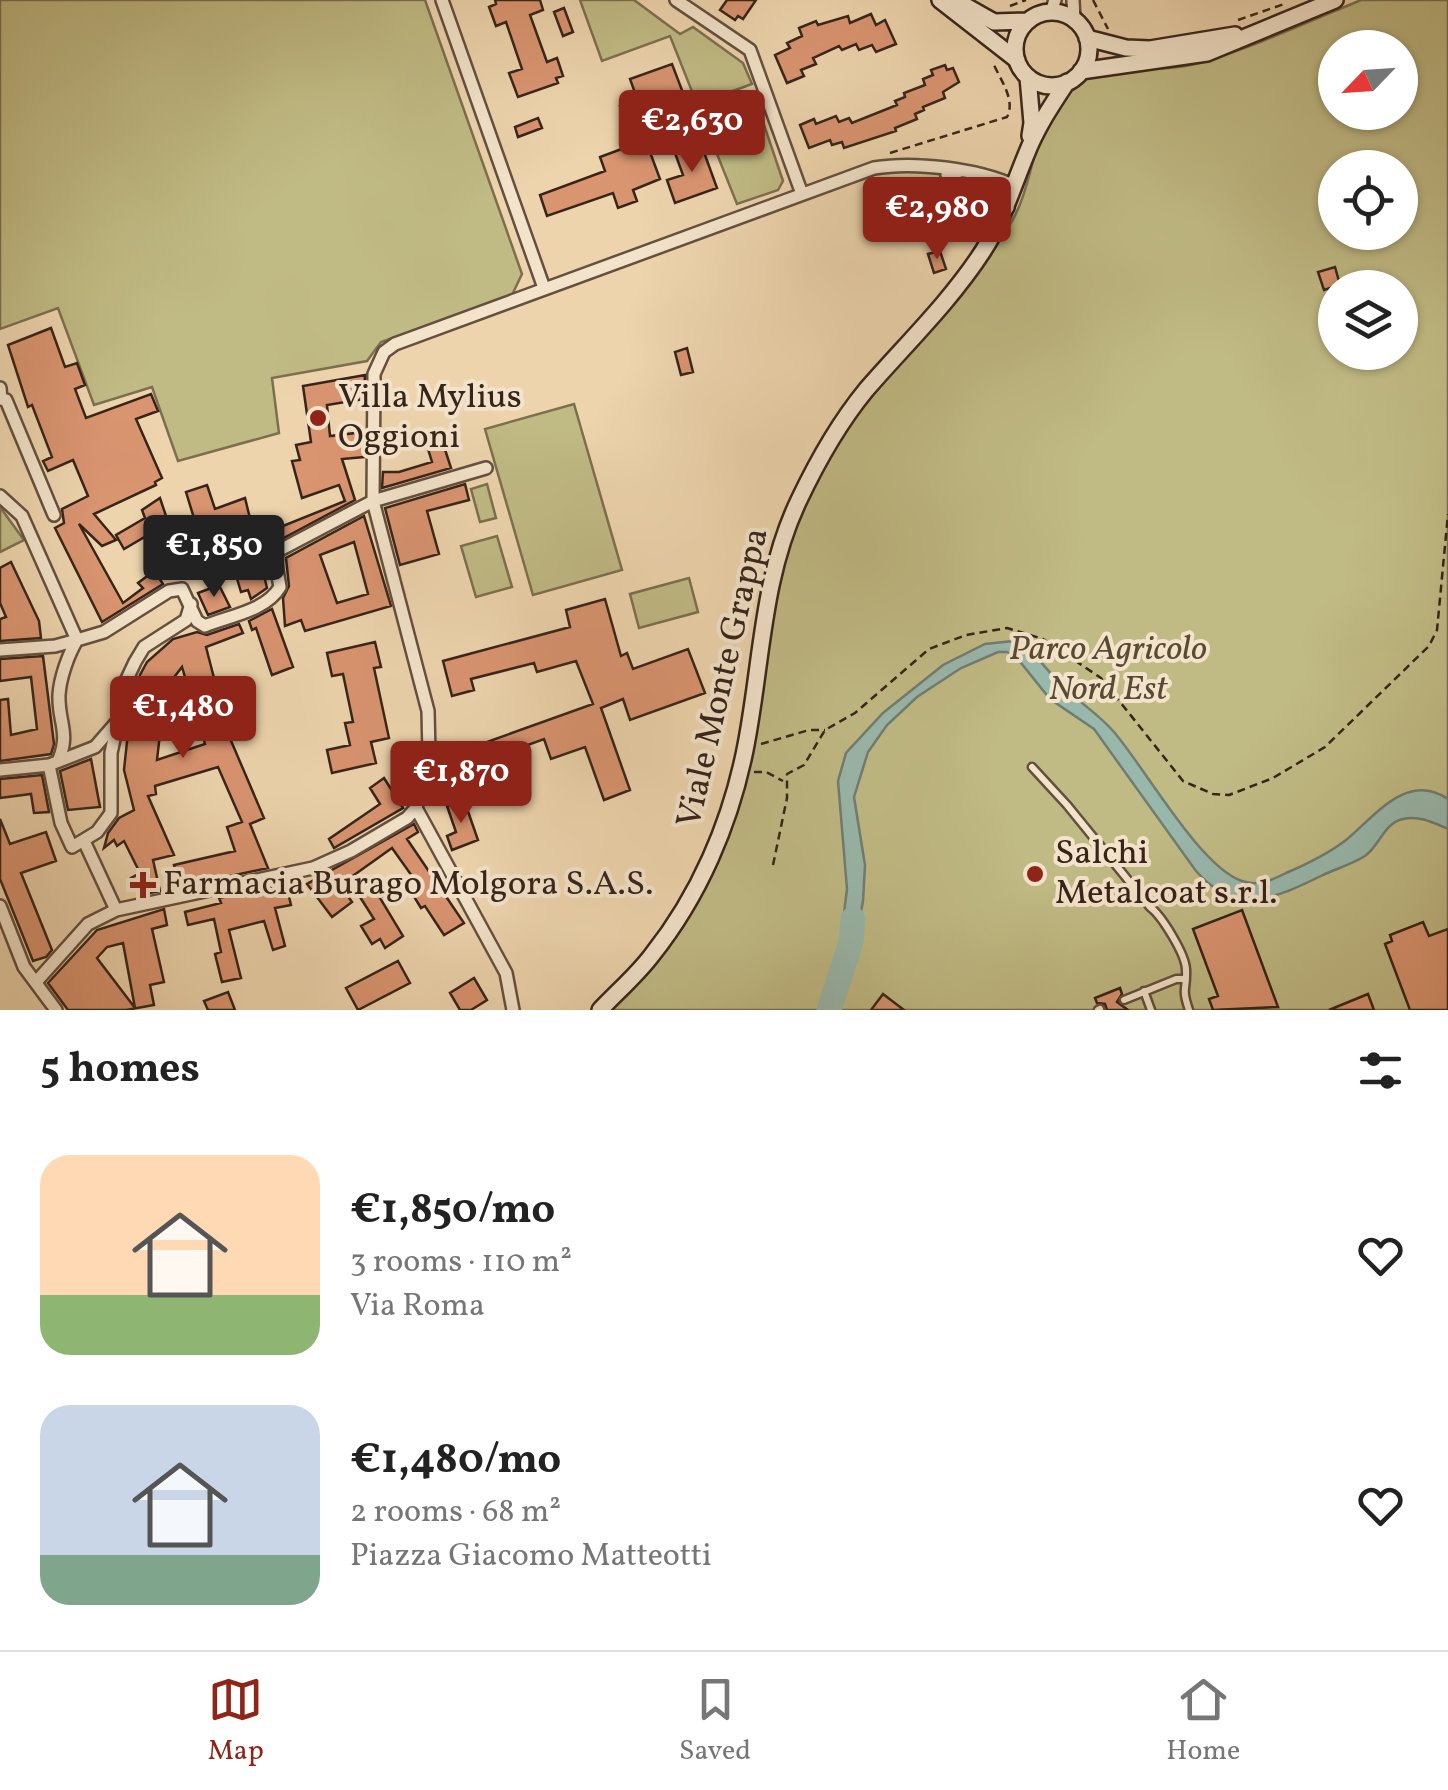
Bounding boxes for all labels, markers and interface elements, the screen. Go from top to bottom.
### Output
north arrow [1318,30,1418,130]
map controls [1318,30,1418,370]
pin: €2,630 [611,90,773,175]
text: €2,630 [641,100,743,144]
button: locate [1318,150,1418,250]
pin: €2,980 [856,177,1018,262]
text: €2,980 [885,187,989,231]
button: layers [1318,270,1418,370]
place label: Villa Mylius Oggioni [338,374,522,462]
marker: Villa Mylius Oggioni [307,407,329,429]
pin: €1,850 [133,515,295,600]
street label: Viale Monte Grappa [666,523,782,833]
text: €1,850 [165,525,263,569]
park label: Parco Agricolo Nord Est [1009,626,1207,714]
pin: €1,480 [102,676,264,761]
text: €1,480 [132,686,234,730]
pin: €1,870 [380,741,542,826]
text: €1,870 [412,751,510,795]
place label: Salchi Metalcoat s.r.l. [1055,830,1278,918]
place label: Farmacia Burago Molgora S.A.S. [163,861,653,909]
marker: Salchi Metalcoat s.r.l. [1024,863,1046,885]
marker: Farmacia Burago Molgora S.A.S. [132,874,154,896]
text: 5 homes [40,1041,200,1100]
icon: filters [1353,1043,1408,1098]
text: €1,850/mo [350,1182,555,1241]
icon: home [120,1195,240,1315]
icon: heart [1353,1228,1408,1283]
text: 3 rooms · 110 m² [350,1241,572,1285]
text: Via Roma [350,1285,485,1329]
text: €1,480/mo [350,1432,561,1491]
icon: home [120,1445,240,1565]
icon: heart [1353,1478,1408,1533]
text: 2 rooms · 68 m² [350,1491,561,1535]
text: Piazza Giacomo Matteotti [350,1535,712,1579]
tab: Map [208,1672,264,1771]
tab: Saved [679,1672,751,1771]
tab: Home [1166,1672,1240,1771]

